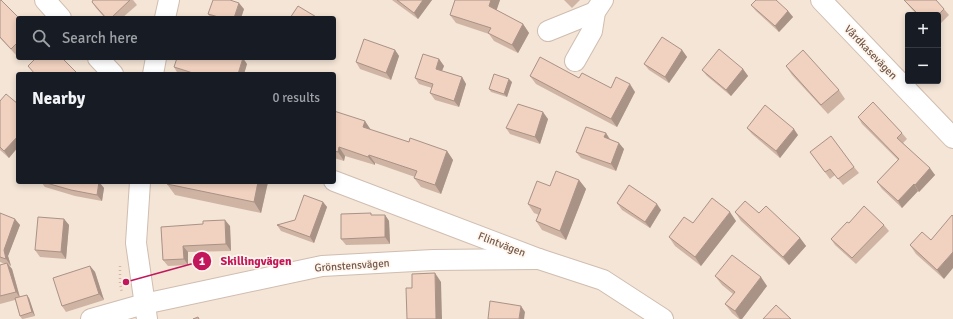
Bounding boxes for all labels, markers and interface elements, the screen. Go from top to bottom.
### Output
map controls [905,12,941,84]
button: + [905,12,941,48]
search box [16,16,336,60]
street label: Vårdkasevägen [842,23,900,82]
icon: search [30,27,52,49]
text: Search here [62,29,138,47]
button: − [905,48,941,84]
text: Nearby [32,88,85,109]
text: 0 results [272,90,320,106]
street label: Flintvägen [476,229,527,259]
callout: Skillingvägen [192,249,299,273]
text: 1 [199,254,206,269]
text: Skillingvägen [220,254,292,269]
street label: Grönstensvägen [314,256,390,275]

